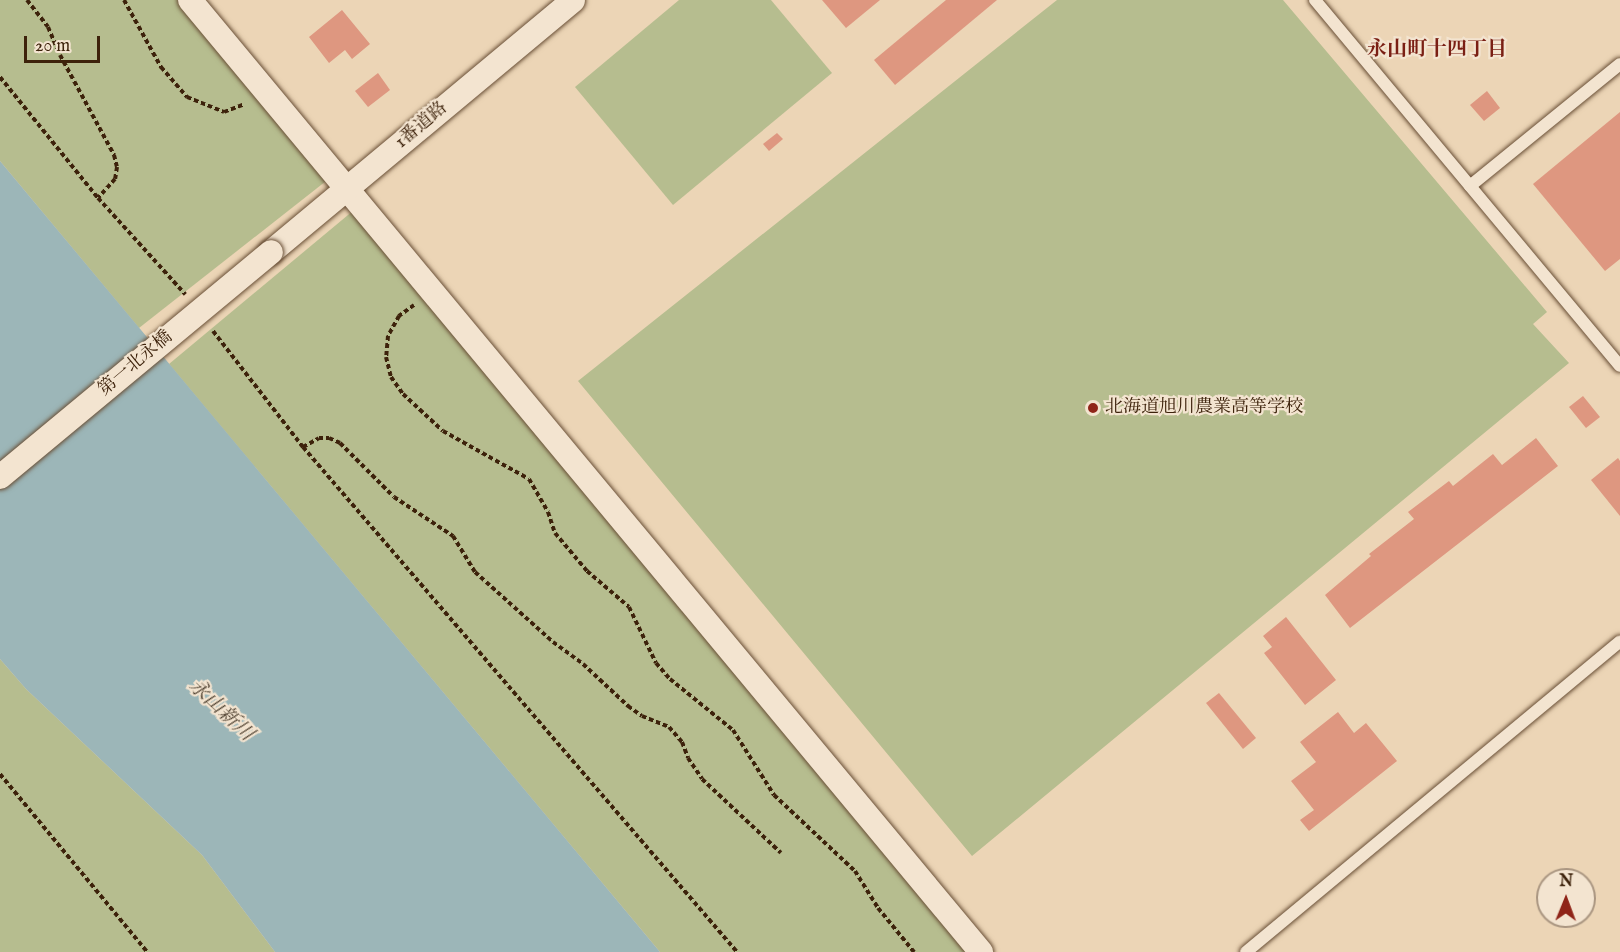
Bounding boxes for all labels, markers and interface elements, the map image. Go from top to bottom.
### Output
scale bar [27,24,104,62]
text: 20 m [35,35,70,58]
district label: 永山町十四丁目 [1367,37,1507,61]
street label: 1番道路 [392,98,452,154]
street label: 第一北永橋 [95,327,177,401]
place label: 北海道旭川農業高等学校 [1105,397,1303,419]
marker: 北海道旭川農業高等学校 [1086,401,1100,415]
water label: 永山新川 [184,674,258,746]
north arrow [1536,868,1596,928]
text: N [1559,872,1573,892]

